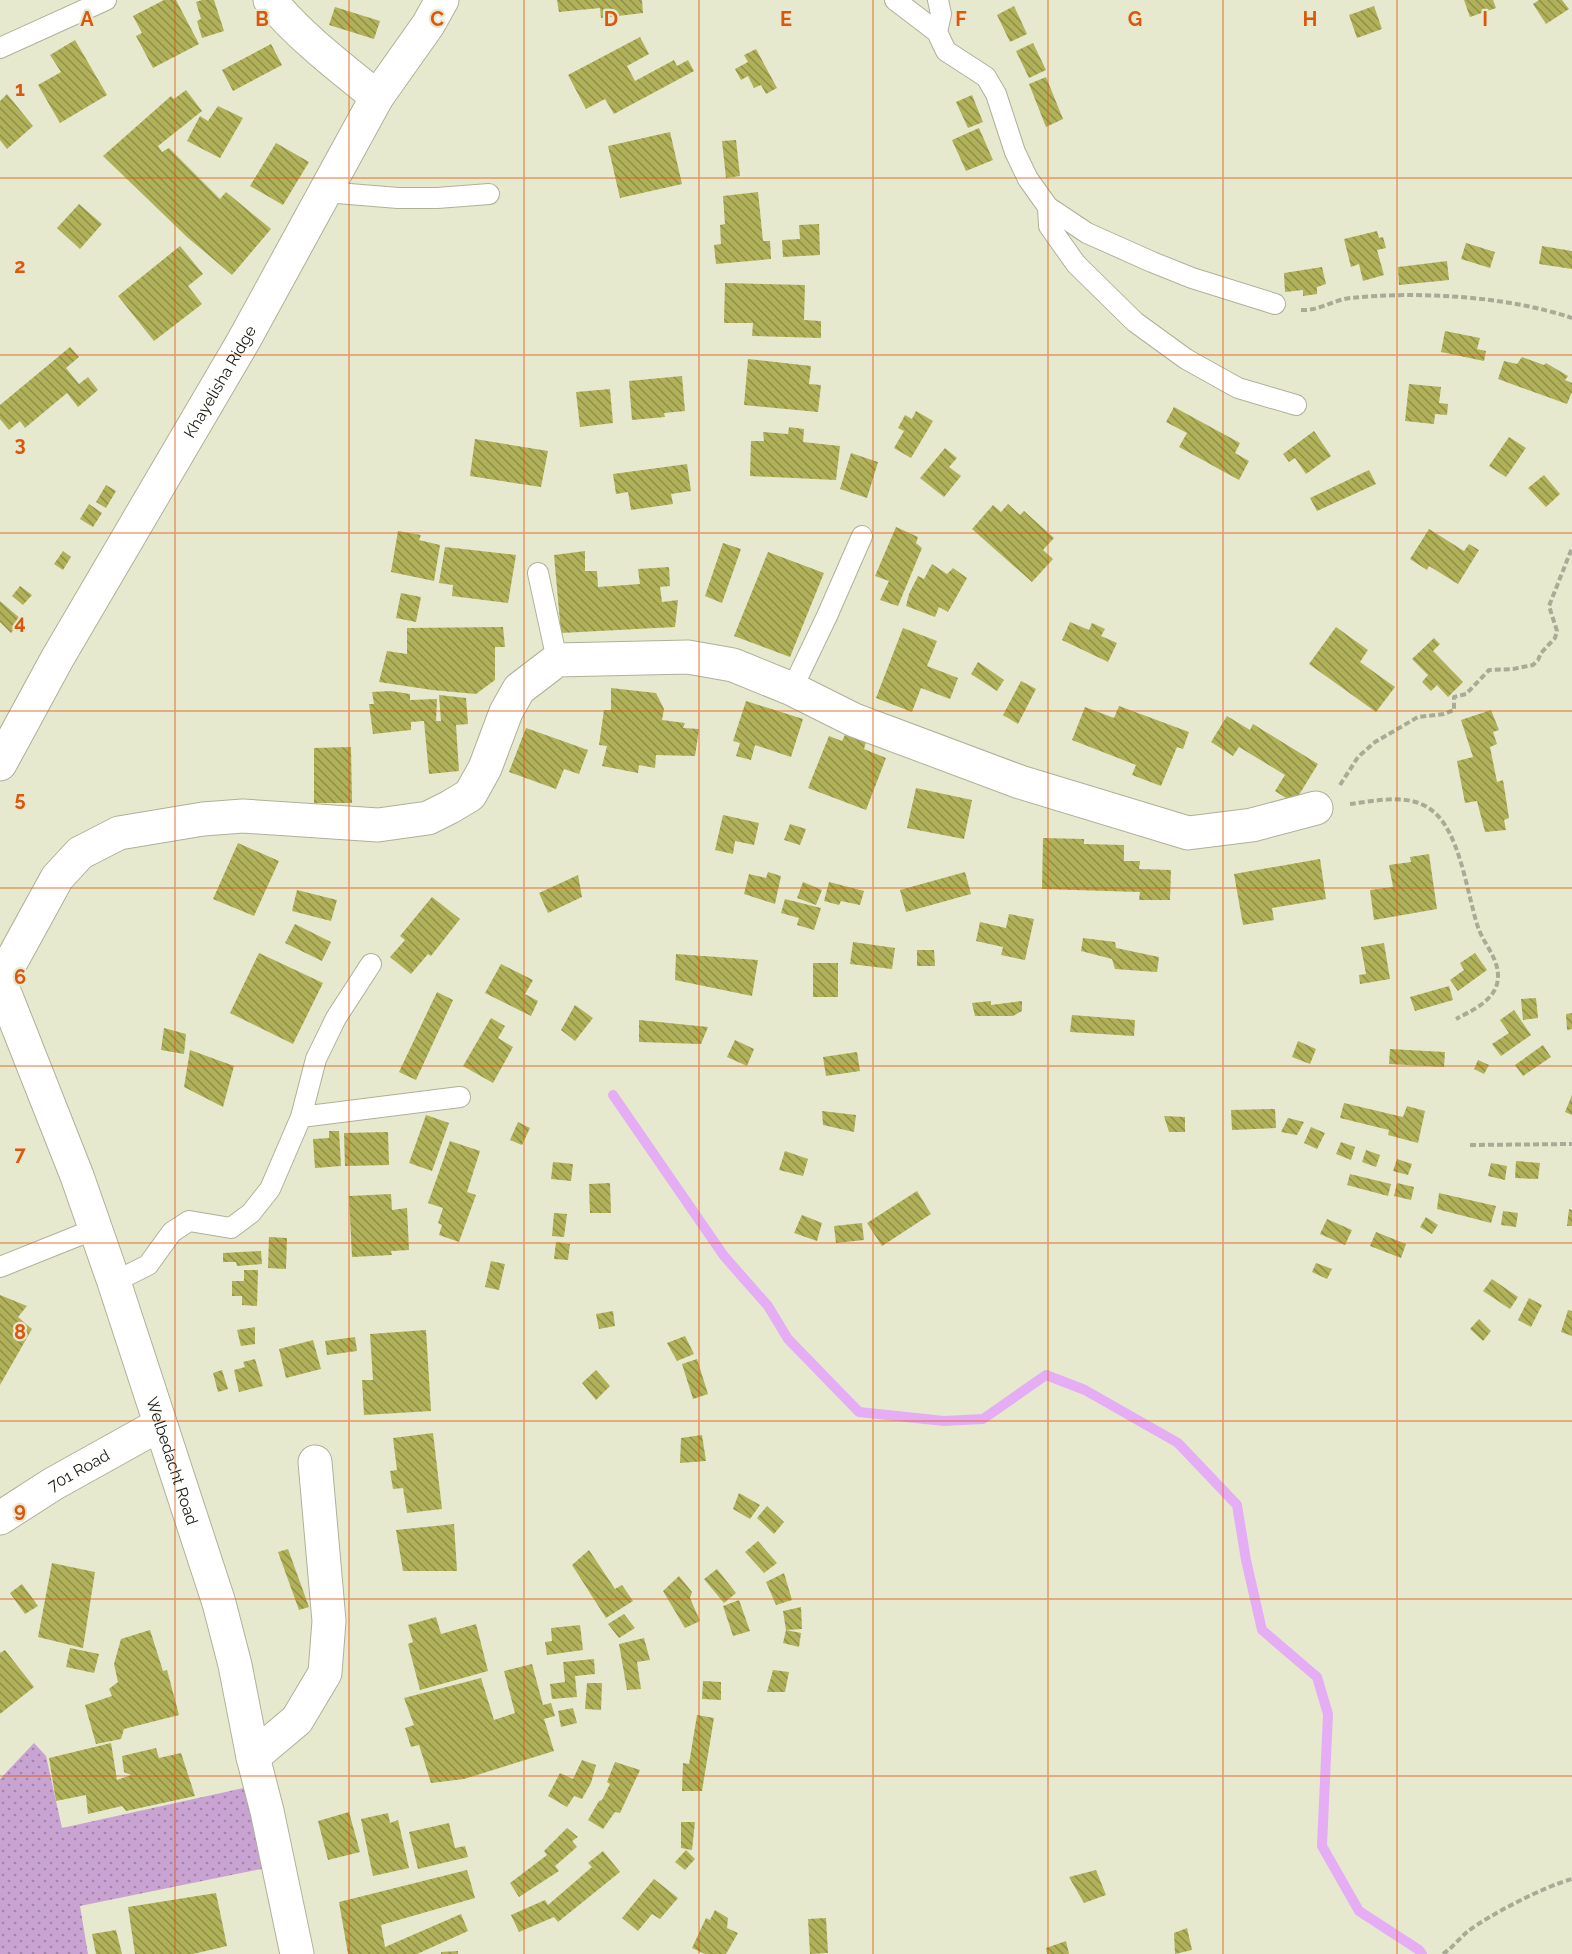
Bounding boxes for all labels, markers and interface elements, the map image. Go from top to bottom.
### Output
text: A [80,7,94,31]
text: B [255,7,269,31]
text: C [430,7,444,31]
text: D [604,7,618,31]
text: E [780,7,792,31]
text: F [955,7,967,31]
text: G [1128,7,1142,31]
text: H [1303,7,1317,31]
text: I [1482,7,1488,31]
text: 1 [15,77,25,101]
text: 2 [14,254,26,278]
street label: Khayelisha Ridge [179,322,260,441]
text: 3 [14,432,26,456]
text: 4 [14,610,26,634]
text: 5 [14,787,26,811]
text: 6 [14,965,26,989]
text: 7 [14,1142,26,1166]
text: 8 [14,1320,26,1344]
street label: Welbedacht Road [143,1394,202,1527]
street label: 701 Road [44,1445,113,1495]
text: 9 [14,1498,26,1522]

